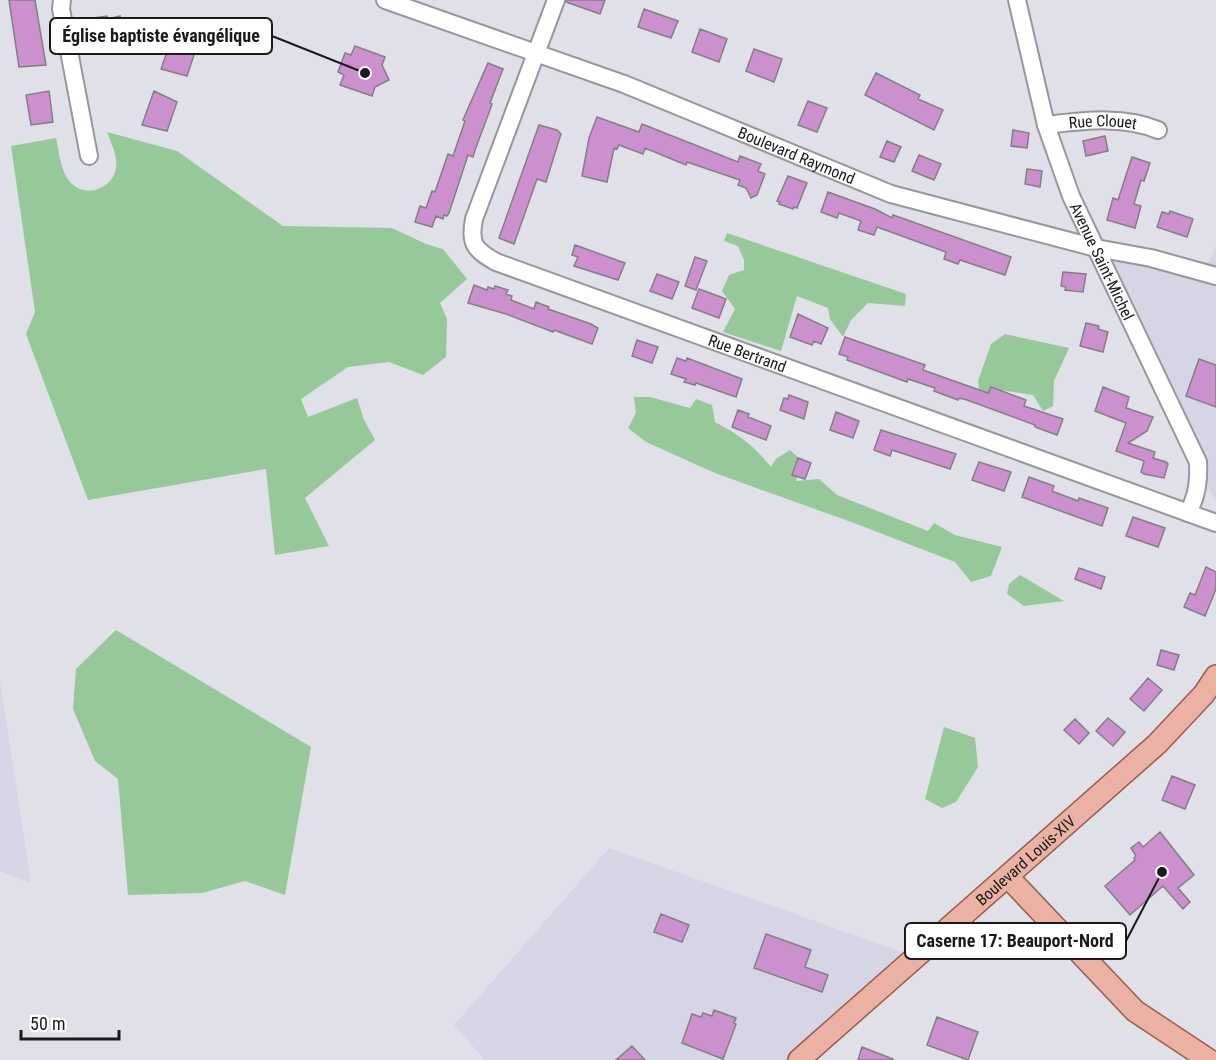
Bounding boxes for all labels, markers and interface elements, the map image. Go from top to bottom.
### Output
callout: Église baptiste évangélique [50,18,272,54]
text: Église baptiste évangélique [62,25,260,46]
street label: Rue Clouet [1068,111,1139,133]
street label: Boulevard Raymond [735,123,858,188]
street label: Avenue Saint-Michel [1066,200,1138,323]
street label: Rue Bertrand [706,330,789,376]
street label: Boulevard Louis-XIV [972,811,1079,909]
callout: Caserne 17: Beauport-Nord [905,923,1126,959]
text: Caserne 17: Beauport-Nord [916,930,1114,951]
scale bar [21,1003,118,1041]
text: 50 m [30,1013,65,1034]

